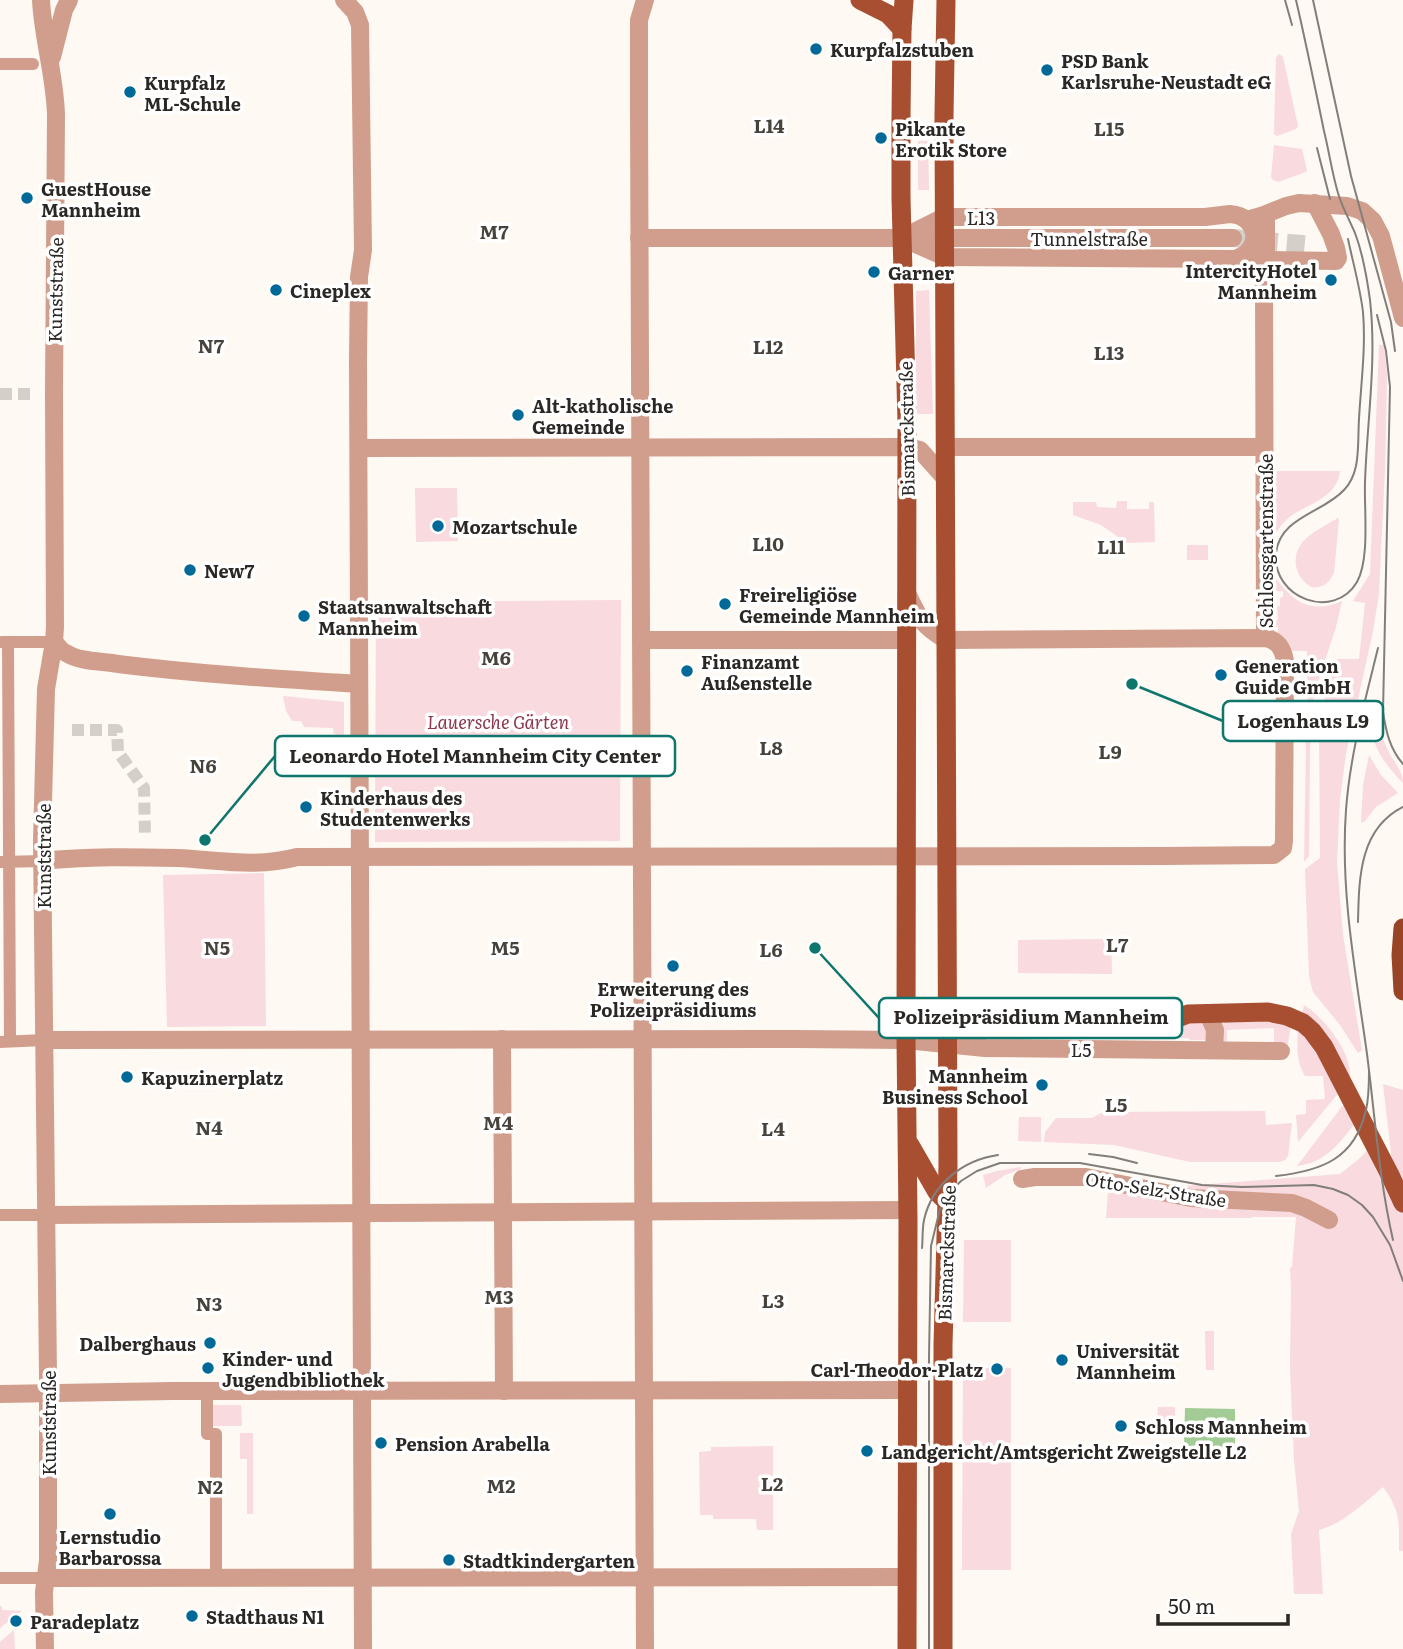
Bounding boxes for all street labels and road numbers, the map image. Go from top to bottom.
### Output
street label: L13 [967,204,995,231]
street label: Tunnelstraße [1030,225,1148,252]
street label: Kunststraße [41,237,69,343]
street label: Bismarckstraße [891,361,921,497]
street label: Schlossgartenstraße [1252,454,1279,628]
street label: Kunststraße [30,803,57,909]
street label: L5 [1071,1036,1091,1063]
street label: Otto-Selz-Straße [1084,1165,1228,1213]
street label: Bismarckstraße [930,1185,962,1321]
street label: Kunststraße [35,1370,62,1476]

